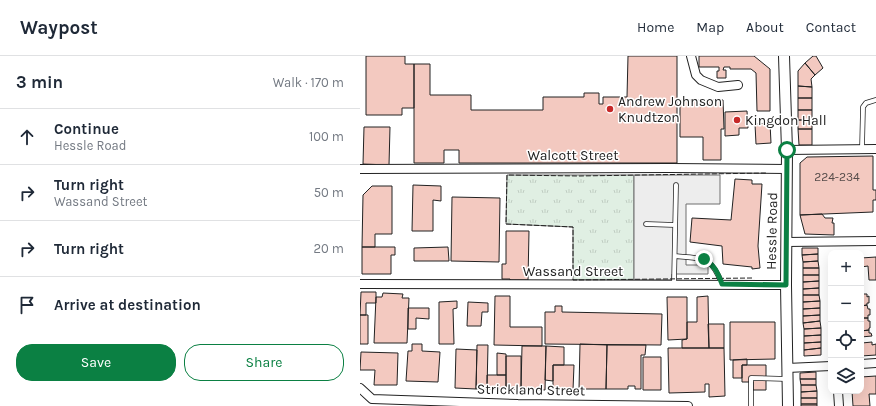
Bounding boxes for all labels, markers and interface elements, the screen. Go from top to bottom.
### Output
text: Waypost [20,17,98,39]
text: Home [637,19,674,36]
text: Map [696,19,724,36]
text: About [746,19,784,36]
text: Contact [806,19,856,36]
text: 3 min [16,72,63,92]
text: Walk · 170 m [273,75,344,90]
place label: Andrew Johnson Knudtzon [618,93,722,126]
marker: Andrew Johnson Knudtzon [605,104,615,114]
place label: Kingdon Hall [745,112,827,129]
marker: Kingdon Hall [732,115,742,125]
text: Continue [54,120,119,138]
icon: ahead [16,126,38,148]
text: 100 m [309,129,344,144]
text: Hessle Road [54,138,126,153]
route start [778,141,796,159]
street label: Walcott Street [528,147,618,164]
house number: 224-234 [814,170,860,184]
text: Turn right [54,176,124,194]
icon: right [16,182,38,204]
text: 50 m [314,185,344,200]
street label: Hessle Road [763,192,781,270]
text: Wassand Street [54,194,148,209]
icon: right [16,238,38,260]
text: Turn right [54,240,124,258]
text: 20 m [314,241,344,256]
route end [695,250,713,268]
map controls [828,250,864,394]
button: + [828,250,864,286]
street label: Wassand Street [523,263,623,280]
button: − [828,286,864,322]
icon: arrive [16,294,38,316]
text: Arrive at destination [54,296,201,314]
button: locate [828,322,864,358]
button: Save [16,344,176,381]
button: Share [184,344,344,381]
button: layers [828,358,864,394]
street label: Strickland Street [477,381,585,399]

